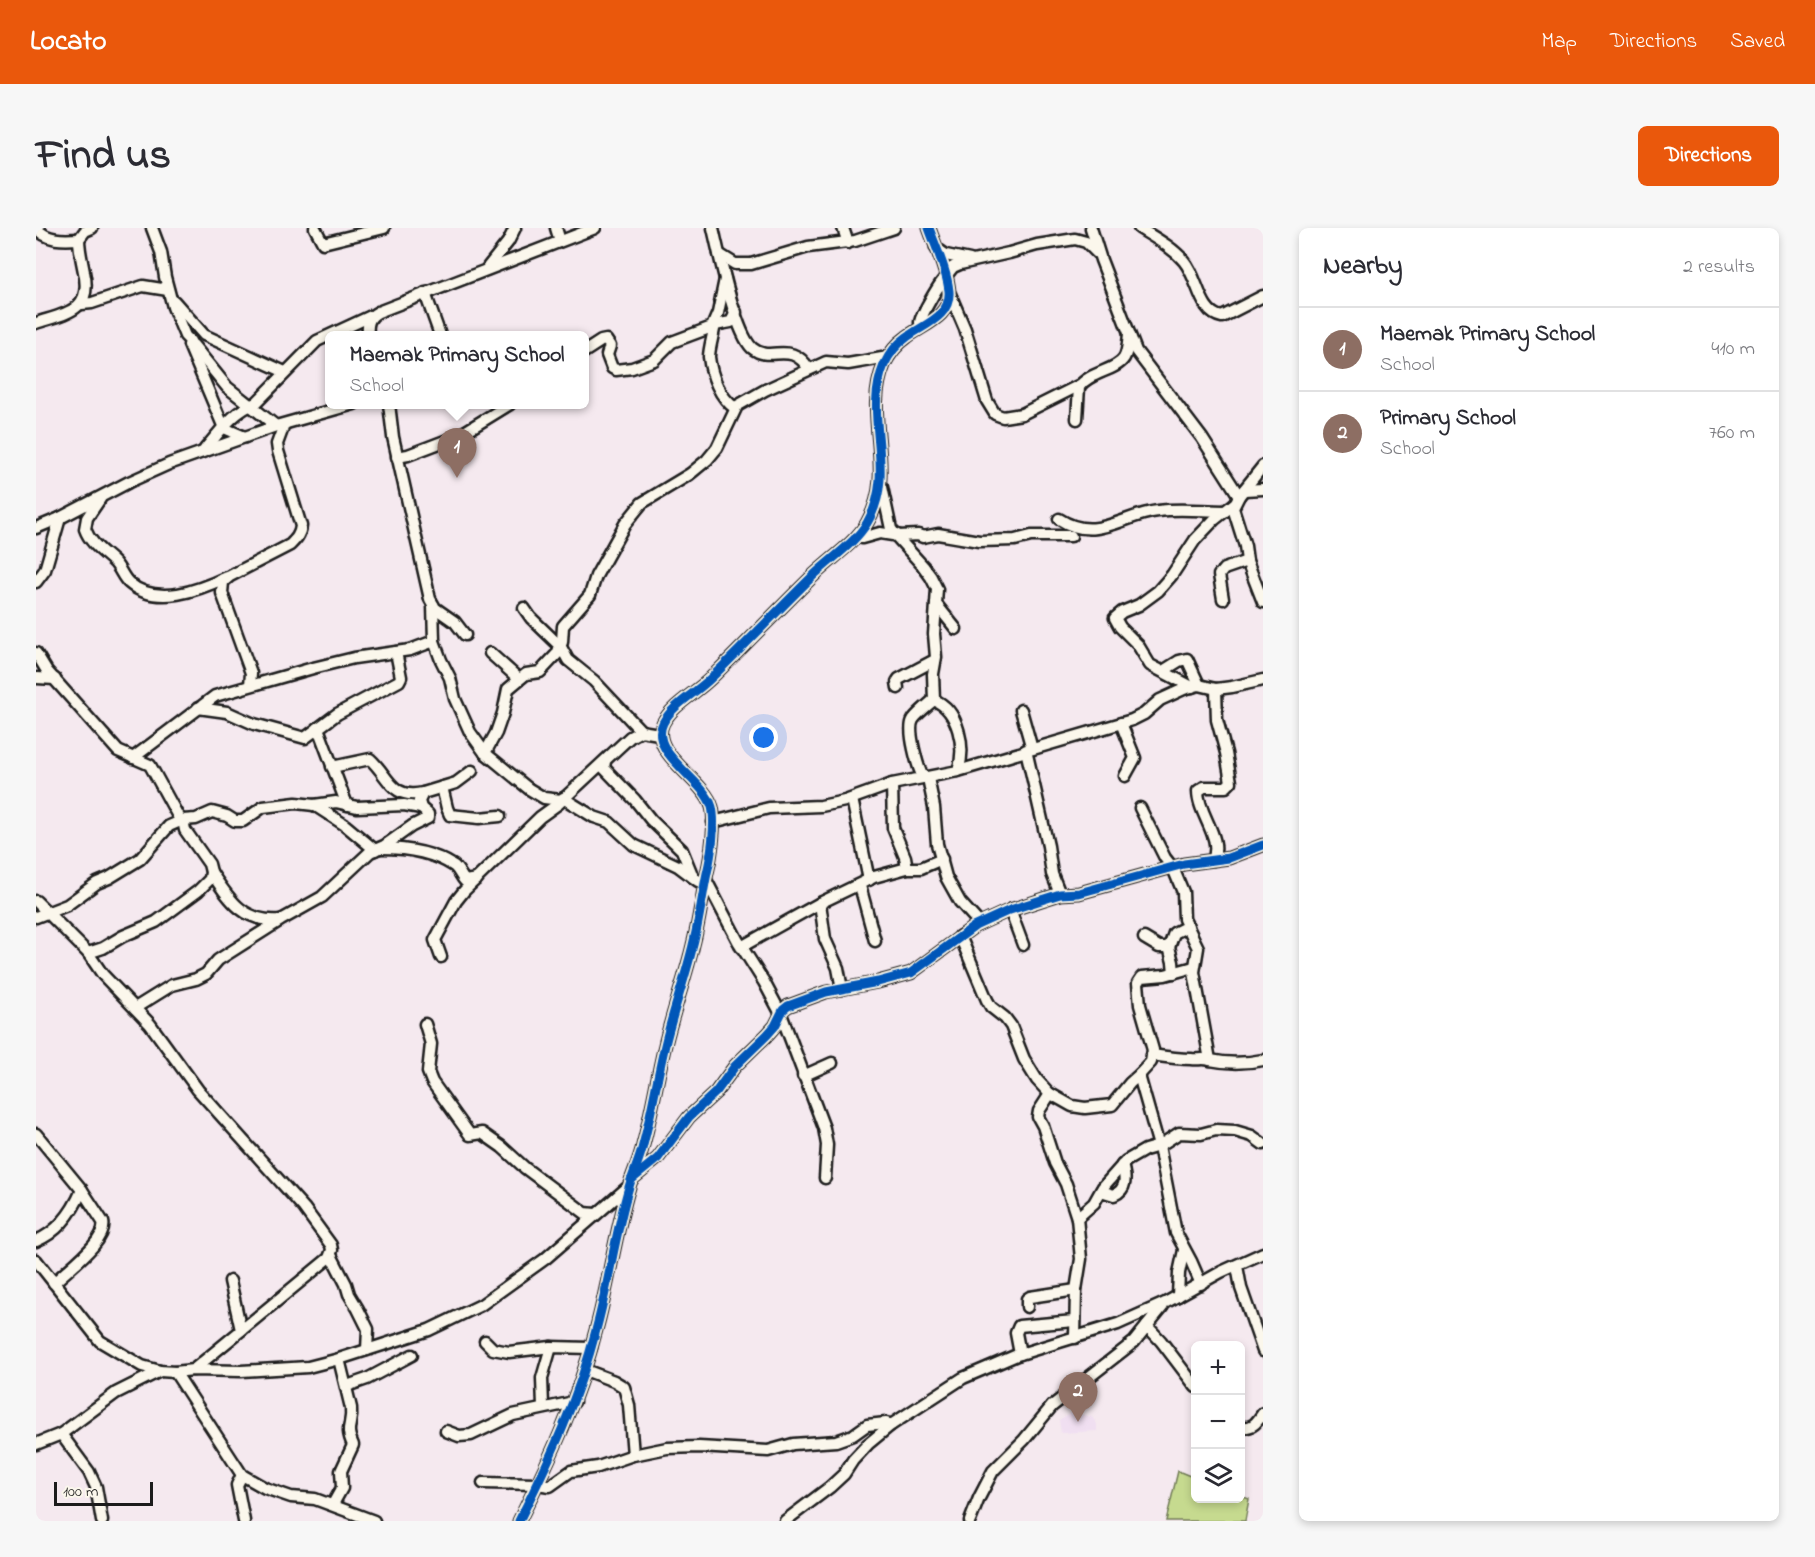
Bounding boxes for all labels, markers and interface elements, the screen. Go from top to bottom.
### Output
text: Locato [30,22,106,63]
text: Map [1541,27,1577,57]
text: Directions [1610,27,1697,57]
text: Saved [1730,27,1785,57]
text: Find us [36,126,171,187]
button: Directions [1638,126,1779,186]
text: Nearby [1323,248,1402,286]
text: 2 results [1683,253,1755,282]
text: Maemak Primary School [1380,319,1595,351]
popup [325,331,589,409]
text: 1 [1339,335,1346,364]
text: 410 m [1711,335,1755,364]
text: Maemak Primary School [349,340,565,372]
text: School [1380,351,1435,380]
text: School [349,372,404,401]
text: Primary School [1380,403,1516,435]
text: 2 [1338,419,1347,448]
text: 760 m [1709,419,1755,448]
pin: 1 [438,428,476,478]
text: School [1380,435,1435,464]
your location [749,723,778,752]
map controls [1191,1341,1245,1503]
button: + [1191,1341,1245,1395]
pin: 2 [1058,1372,1098,1422]
button: − [1191,1395,1245,1449]
button: layers [1191,1449,1245,1503]
scale bar [54,1479,153,1506]
text: 100 m [63,1480,98,1504]

